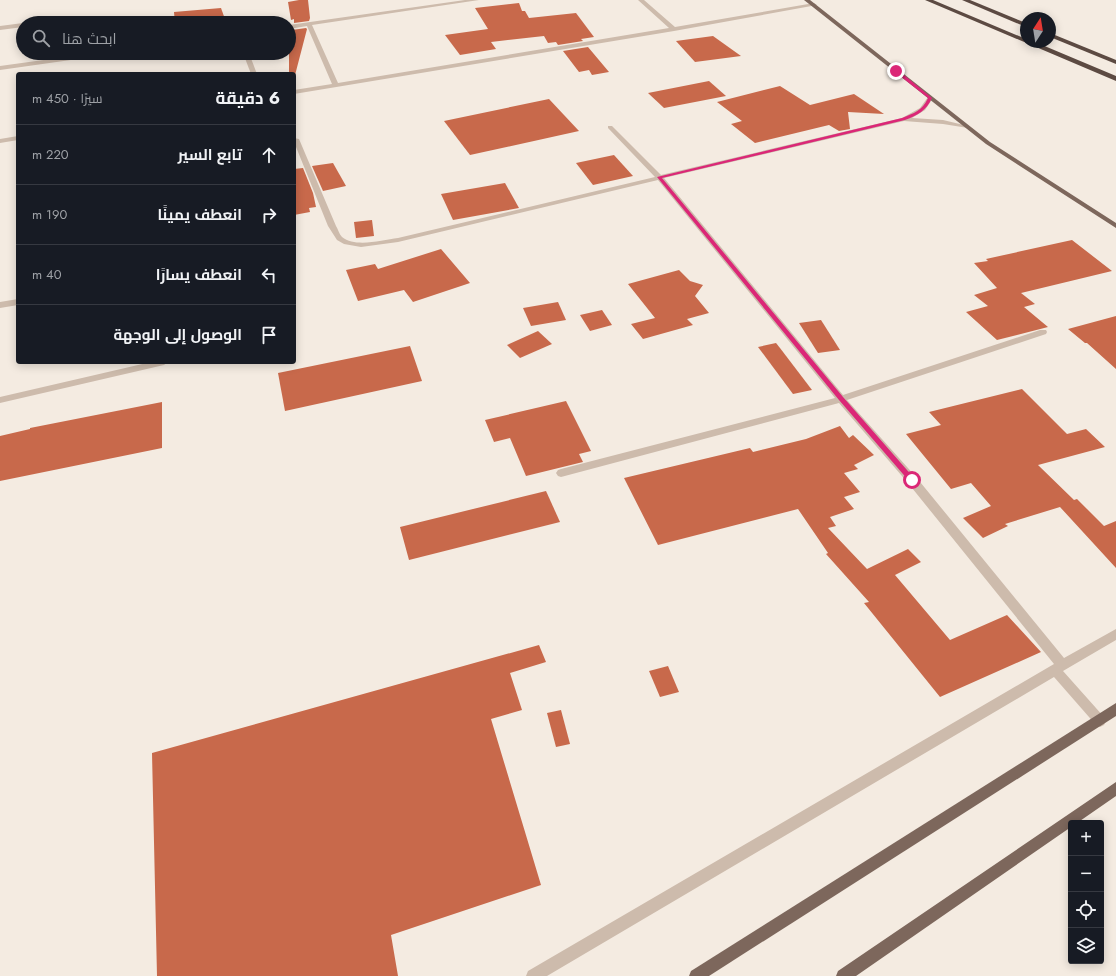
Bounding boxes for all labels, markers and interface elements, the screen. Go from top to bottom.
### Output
north arrow [1020,12,1056,48]
search box [16,16,296,60]
icon: search [30,27,52,49]
text: ابحث هنا [62,28,117,50]
route end [887,62,905,80]
text: 6 دقيقة [215,86,280,110]
text: سيرًا · 450 m [32,89,102,108]
text: تابع السير [178,144,242,166]
icon: ahead [258,144,280,166]
text: 220 m [32,145,69,164]
text: انعطف يمينًا [158,204,242,226]
icon: right [258,204,280,226]
text: 190 m [32,205,67,224]
text: انعطف يسارًا [156,264,242,286]
icon: left [258,264,280,286]
text: 40 m [32,265,61,284]
text: الوصول إلى الوجهة [113,324,242,346]
icon: arrive [258,324,280,346]
route start [903,471,921,489]
map controls [1068,820,1104,964]
button: + [1068,820,1104,856]
button: − [1068,856,1104,892]
button: locate [1068,892,1104,928]
button: layers [1068,928,1104,964]

